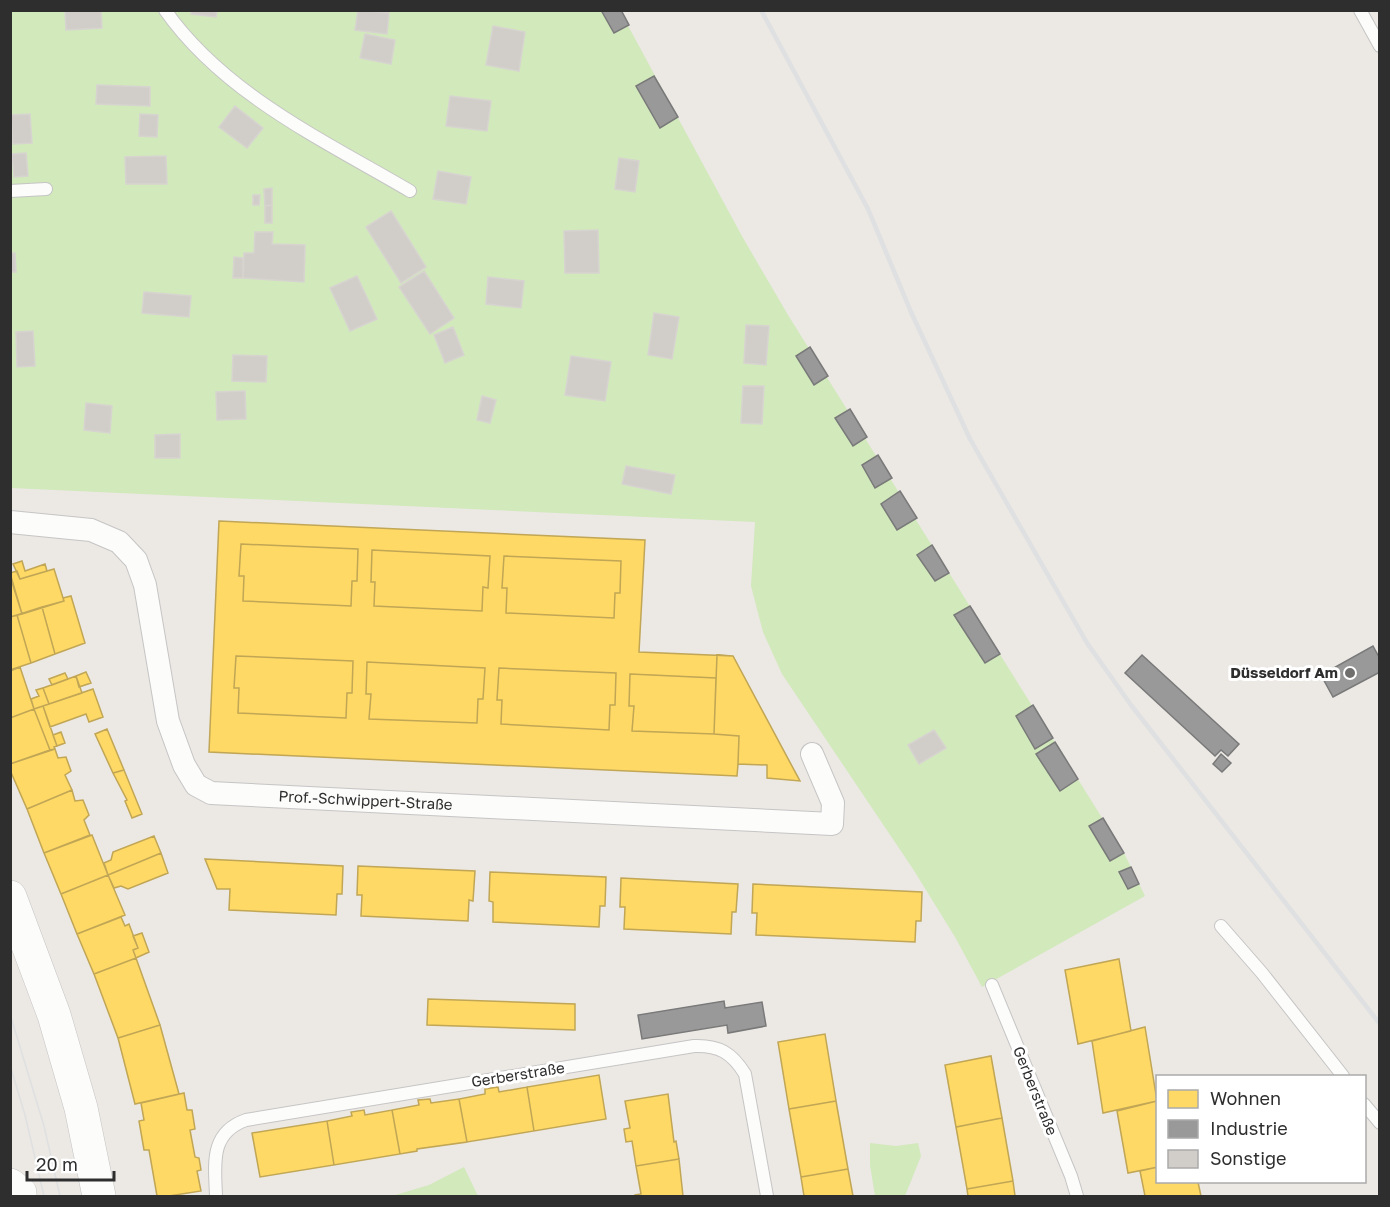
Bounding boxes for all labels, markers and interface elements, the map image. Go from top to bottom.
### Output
place label: Düsseldorf Am [1230,663,1338,681]
marker: Düsseldorf Am [1343,666,1357,680]
street label: Prof.-Schwippert-Straße [278,786,453,813]
street label: Gerberstraße [1010,1043,1062,1138]
street label: Gerberstraße [470,1058,566,1090]
legend [1156,1075,1366,1183]
text: Wohnen [1210,1087,1281,1109]
text: Industrie [1210,1117,1288,1139]
scale bar [27,1144,114,1182]
text: Sonstige [1210,1147,1286,1169]
text: 20 m [36,1153,78,1175]

